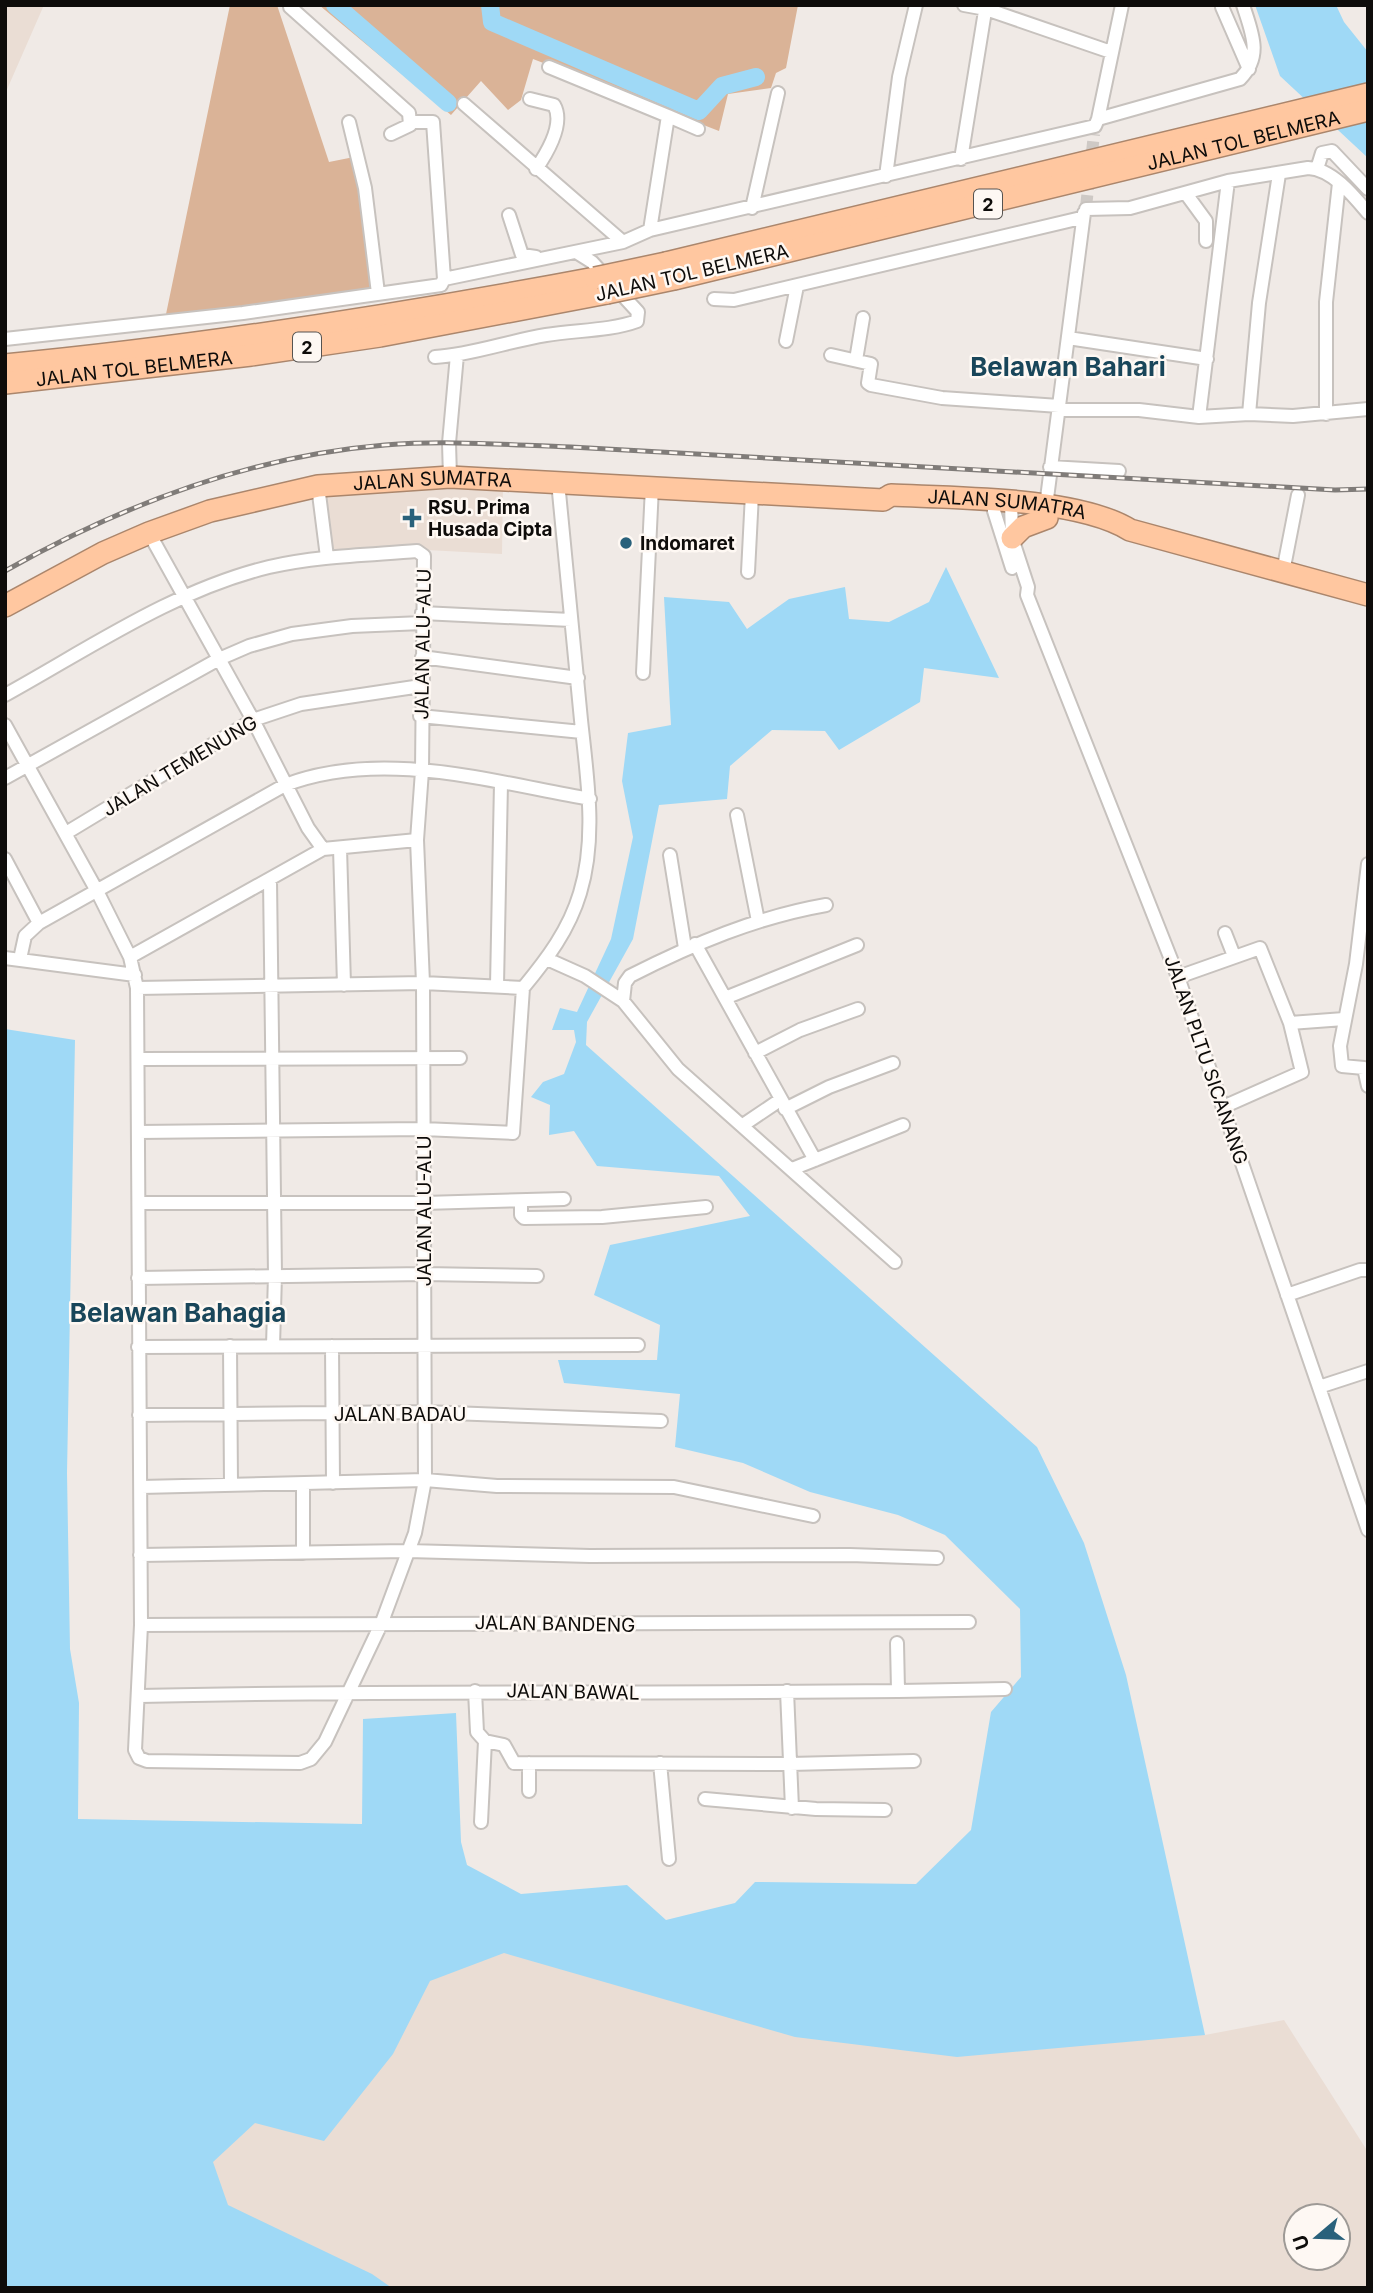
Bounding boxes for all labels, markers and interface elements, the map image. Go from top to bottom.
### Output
street label: JALAN TOL BELMERA [1144,106,1342,175]
road number: 2 [974,190,1002,218]
street label: JALAN TOL BELMERA [593,240,791,306]
road number: 2 [293,332,321,362]
street label: JALAN TOL BELMERA [35,346,234,391]
district label: Belawan Bahari [970,351,1166,382]
street label: JALAN SUMATRA [352,465,513,495]
street label: JALAN SUMATRA [927,485,1089,524]
place label: RSU. Prima Husada Cipta [428,496,552,541]
marker: RSU. Prima Husada Cipta [402,508,422,528]
place label: Indomaret [640,532,735,555]
marker: Indomaret [618,535,634,551]
street label: JALAN ALU-ALU [410,568,436,720]
street label: JALAN TEMENUNG [99,711,261,821]
street label: JALAN PLTU SICANANG [1159,952,1253,1168]
street label: JALAN ALU-ALU [413,1135,436,1287]
district label: Belawan Bahagia [70,1297,286,1328]
street label: JALAN BADAU [334,1403,466,1426]
street label: JALAN BANDENG [475,1611,635,1637]
street label: JALAN BAWAL [506,1679,640,1705]
north arrow [1282,2202,1352,2272]
text: U [1288,2232,1315,2253]

